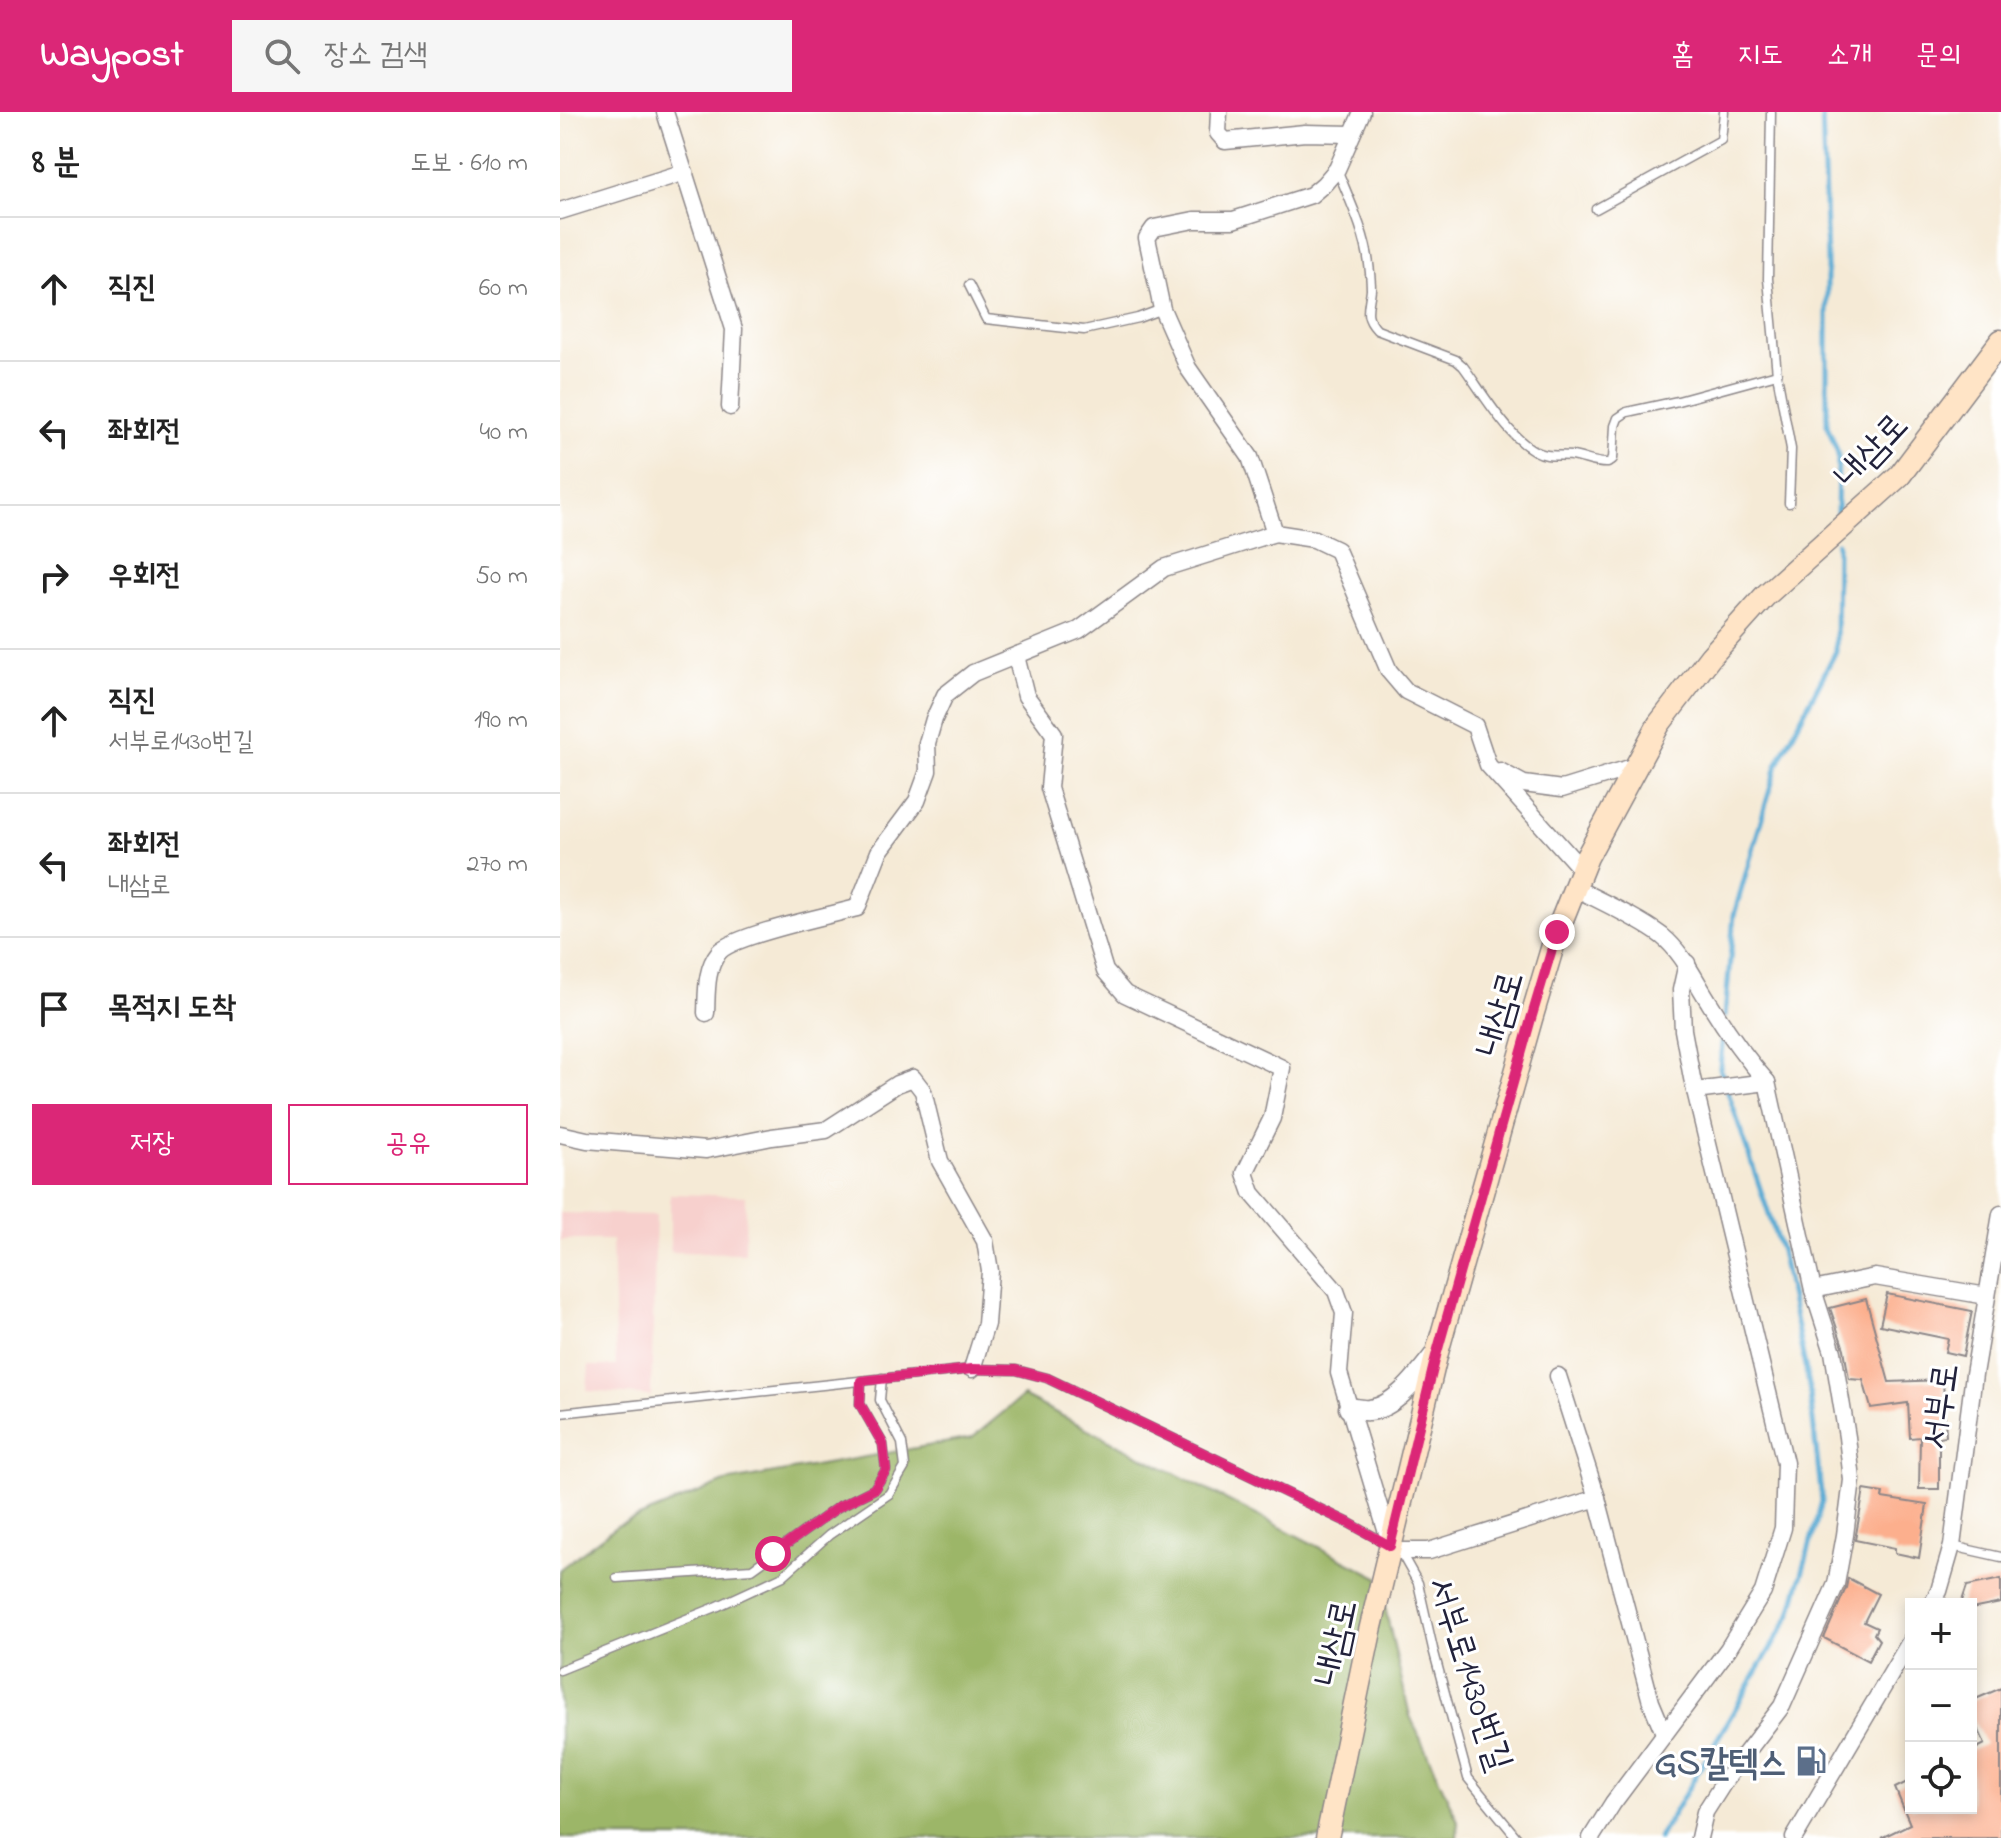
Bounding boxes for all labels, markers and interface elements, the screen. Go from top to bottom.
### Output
search box [232,20,792,92]
text: Waypost [40,28,184,84]
icon: search [260,34,304,78]
text: 장소 검색 [324,34,428,78]
text: 홈 [1671,36,1694,77]
text: 지도 [1738,36,1783,77]
text: 소개 [1827,36,1872,77]
text: 문의 [1916,36,1961,77]
text: 8 분 [32,139,81,189]
text: 도보 · 610 m [410,145,528,183]
icon: ahead [32,267,76,311]
text: 직진 [108,267,156,311]
text: 60 m [479,270,528,308]
street label: 내삼로 [1824,402,1922,502]
icon: left [32,411,76,455]
text: 좌회전 [108,411,180,455]
text: 40 m [479,414,528,452]
icon: right [32,555,76,599]
text: 우회전 [108,555,180,599]
text: 50 m [475,558,528,596]
text: 직진 [108,680,156,724]
icon: ahead [32,699,76,743]
text: 190 m [474,702,528,740]
text: 서부로1430번길 [108,724,254,762]
text: 좌회전 [108,824,180,868]
icon: left [32,843,76,887]
text: 270 m [466,846,528,884]
text: 내삼로 [108,868,171,906]
route end [1539,914,1575,950]
street label: 내삼로 [1465,965,1540,1063]
icon: arrive [32,987,76,1031]
text: 목적지 도착 [108,987,236,1031]
button: 저장 [32,1104,272,1185]
button: 공유 [288,1104,528,1185]
street label: 서부로 [1910,1360,1975,1453]
route start [755,1536,791,1572]
street label: 서부로1430번길 [1411,1570,1524,1778]
street label: 내삼로 [1303,1595,1373,1691]
map controls [1905,1598,1977,1814]
button: + [1905,1598,1977,1670]
button: − [1905,1670,1977,1742]
place label: GS칼텍스 [1654,1739,1787,1792]
button: locate [1905,1742,1977,1814]
fuel station icon: GS칼텍스 [1794,1744,1828,1778]

